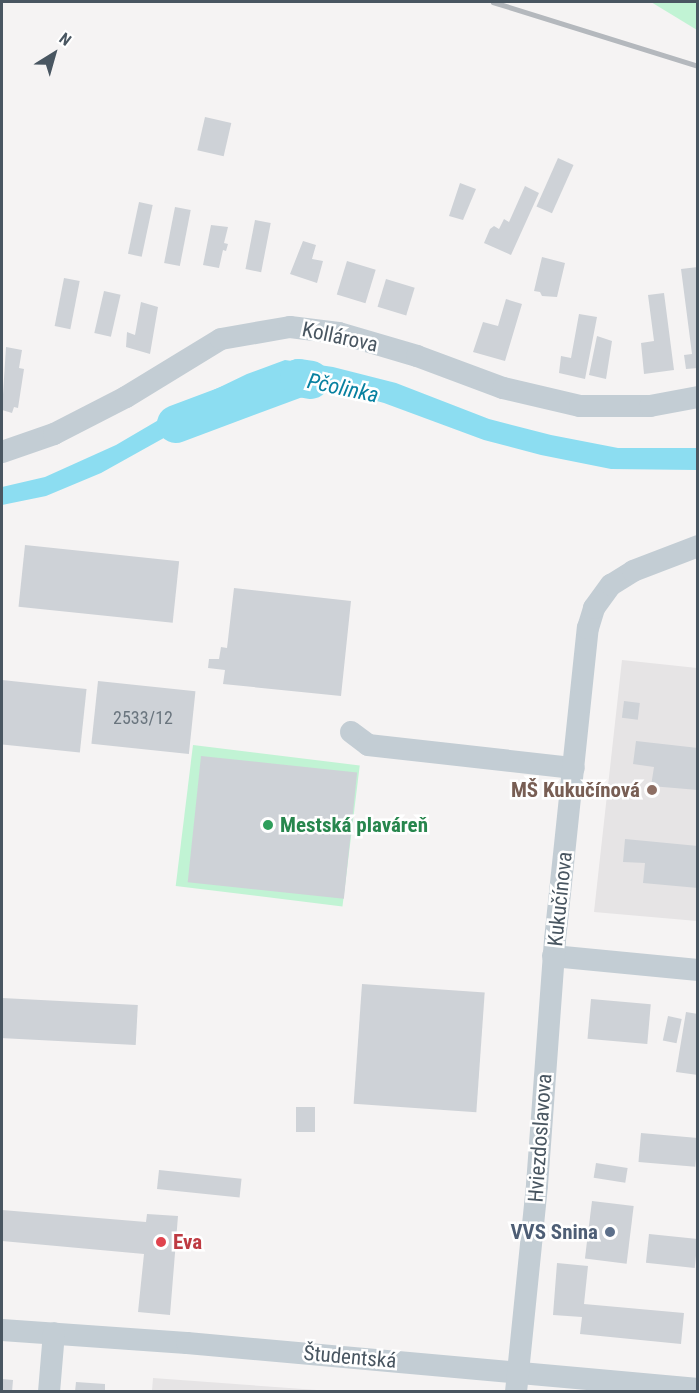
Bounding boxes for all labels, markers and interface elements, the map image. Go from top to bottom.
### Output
north arrow [24,24,84,84]
text: N [55,29,75,50]
street label: Kollárova [300,317,380,357]
water label: Pčolinka [305,368,381,408]
house number: 2533/12 [113,707,173,729]
place label: MŠ Kukučínová [511,777,640,803]
marker: MŠ Kukučínová [645,783,659,797]
place label: Mestská plaváreň [280,812,428,838]
marker: Mestská plaváreň [261,818,275,832]
street label: Kukučínova [543,850,577,948]
street label: Hviezdoslavova [523,1073,557,1203]
place label: VVS Snina [510,1219,598,1245]
marker: VVS Snina [603,1225,617,1239]
place label: Eva [173,1229,202,1255]
marker: Eva [154,1235,168,1249]
street label: Študentská [303,1340,397,1374]

